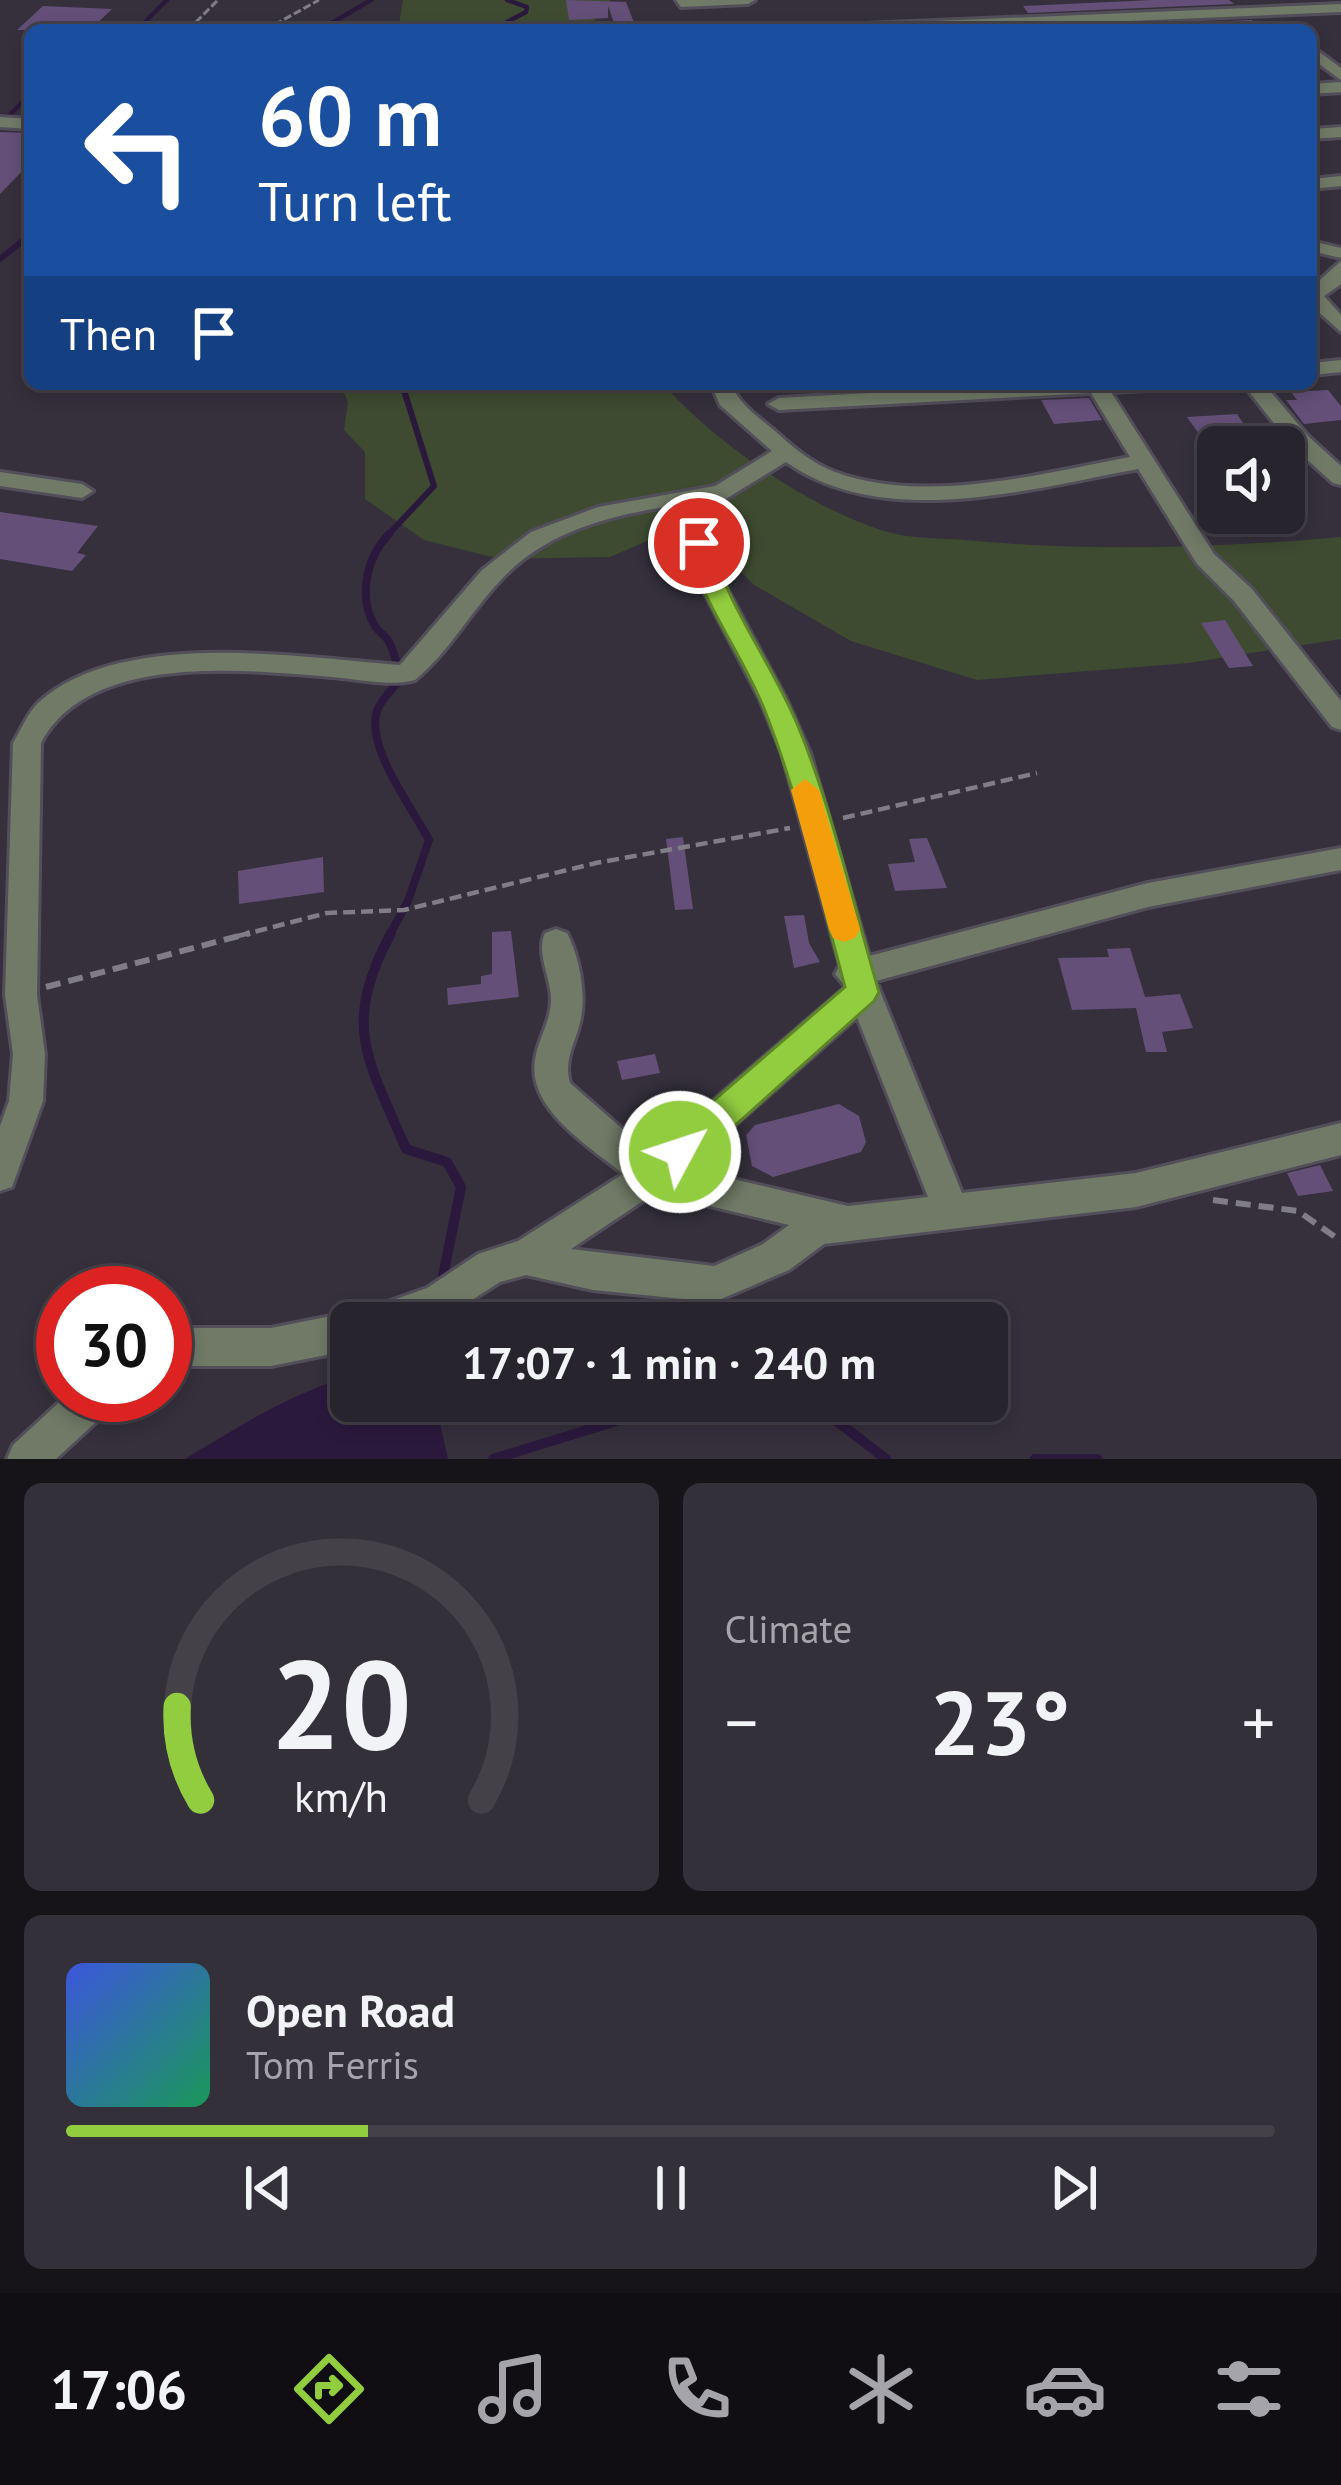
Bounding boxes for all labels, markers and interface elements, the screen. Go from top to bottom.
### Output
text: 60 m [258,60,442,169]
icon: left [60,72,216,228]
text: Turn left [258,166,452,236]
icon: arrive [181,300,247,366]
text: Then [60,304,157,362]
map controls [1197,426,1305,534]
button: sound [1197,426,1305,534]
pin [648,492,750,594]
icon: arrive [666,510,732,576]
position arrow [617,1089,743,1215]
speed limit sign: 30 [36,1266,192,1422]
text: 17:07 · 1 min · 240 m [462,1333,876,1391]
text: Climate [725,1603,852,1654]
text: 20 [270,1622,412,1783]
text: 23° [929,1663,1070,1780]
text: − [725,1679,758,1764]
text: + [1242,1679,1275,1764]
text: km/h [294,1768,388,1824]
text: Open Road [246,1981,455,2039]
text: Tom Ferris [246,2039,419,2090]
icon: previous [235,2155,301,2221]
icon: pause [638,2155,704,2221]
icon: next [1041,2155,1107,2221]
icon: directions [287,2347,371,2431]
icon: music [471,2347,555,2431]
icon: phone [655,2347,739,2431]
icon: climate [839,2347,923,2431]
icon: car [1023,2347,1107,2431]
icon: filters [1207,2347,1291,2431]
text: 17:06 [50,2354,187,2424]

